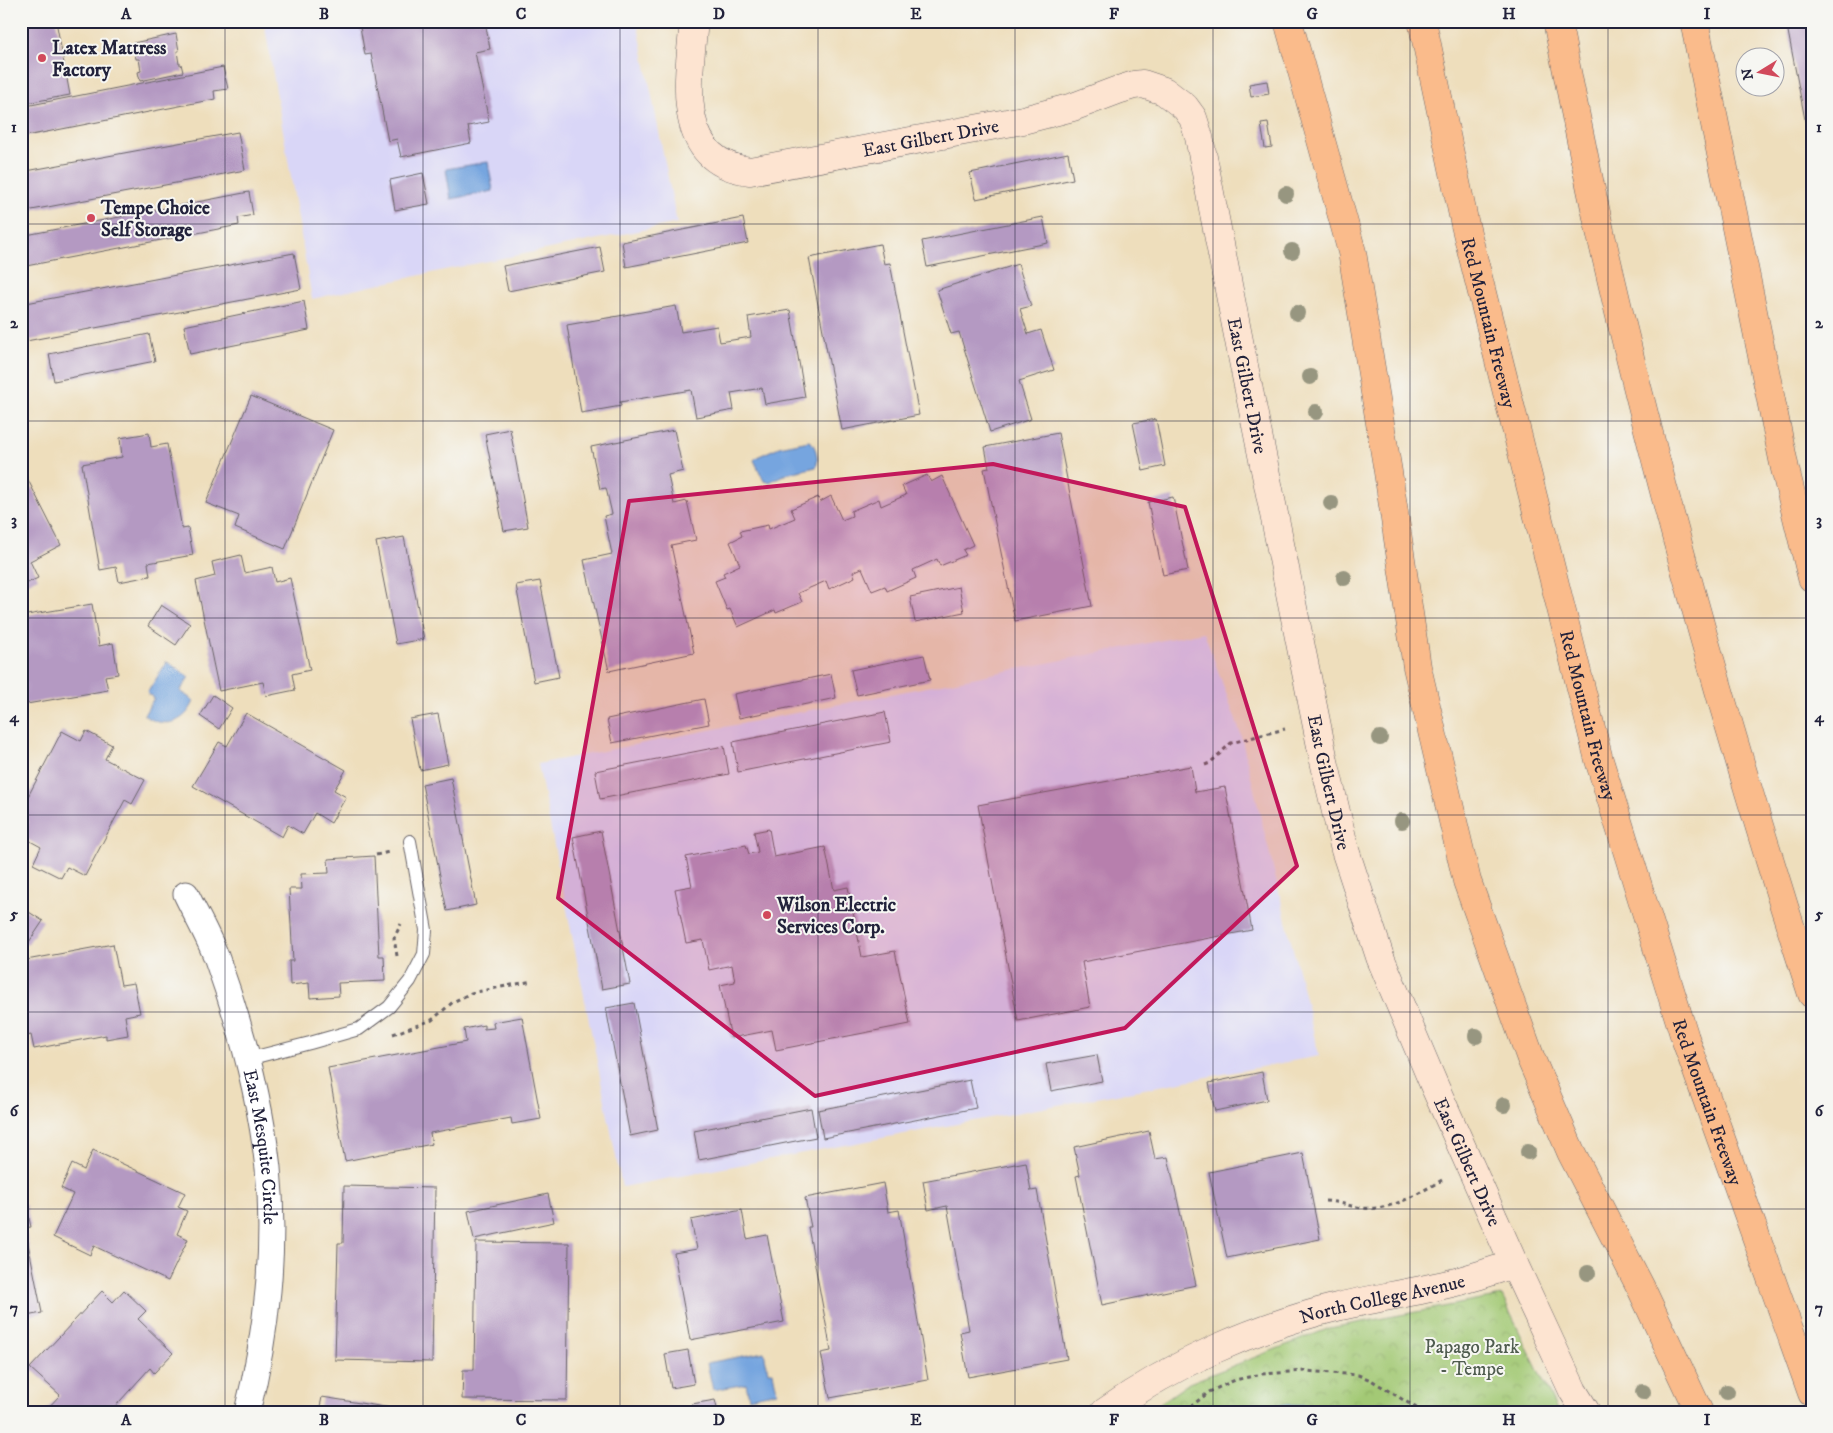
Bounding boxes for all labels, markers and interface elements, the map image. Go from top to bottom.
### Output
text: A [120,4,132,24]
text: B [319,4,329,24]
text: C [516,4,526,24]
text: D [713,4,725,24]
text: E [910,4,922,24]
text: F [1109,4,1119,24]
text: G [1306,4,1318,24]
text: H [1502,4,1516,24]
text: I [1704,4,1711,24]
place label: Latex Mattress Factory [52,37,167,82]
north arrow [1736,48,1786,98]
marker: Latex Mattress Factory [36,52,48,64]
text: N [1738,66,1758,81]
street label: East Gilbert Drive [861,115,1001,163]
text: 1 [11,117,17,137]
text: 1 [1816,117,1822,137]
place label: Tempe Choice Self Storage [100,197,210,242]
marker: Tempe Choice Self Storage [85,212,97,224]
street label: Red Mountain Freeway [1456,235,1521,412]
text: 2 [10,313,19,333]
text: 2 [1815,313,1824,333]
street label: East Gilbert Drive [1222,316,1272,456]
text: 3 [11,510,17,530]
text: 3 [1816,510,1822,530]
street label: Red Mountain Freeway [1554,628,1621,804]
text: 4 [8,707,19,727]
text: 4 [1813,707,1824,727]
street label: East Gilbert Drive [1302,713,1355,853]
place label: Wilson Electric Services Corp. [776,894,896,939]
text: 5 [9,904,18,924]
text: 5 [1814,904,1823,924]
marker: Wilson Electric Services Corp. [761,909,773,921]
street label: Red Mountain Freeway [1667,1016,1747,1190]
street label: East Mesquite Circle [238,1067,281,1225]
street label: East Gilbert Drive [1428,1094,1506,1230]
text: 6 [10,1101,20,1121]
text: 6 [1815,1101,1825,1121]
street label: North College Avenue [1297,1270,1468,1330]
text: 7 [10,1298,18,1318]
text: 7 [1815,1298,1823,1318]
park label: Papago Park - Tempe [1425,1336,1520,1381]
text: A [120,1410,132,1430]
text: B [319,1410,329,1430]
text: C [516,1410,526,1430]
text: D [713,1410,725,1430]
text: E [910,1410,922,1430]
text: F [1109,1410,1119,1430]
text: G [1306,1410,1318,1430]
text: H [1502,1410,1516,1430]
text: I [1704,1410,1711,1430]

